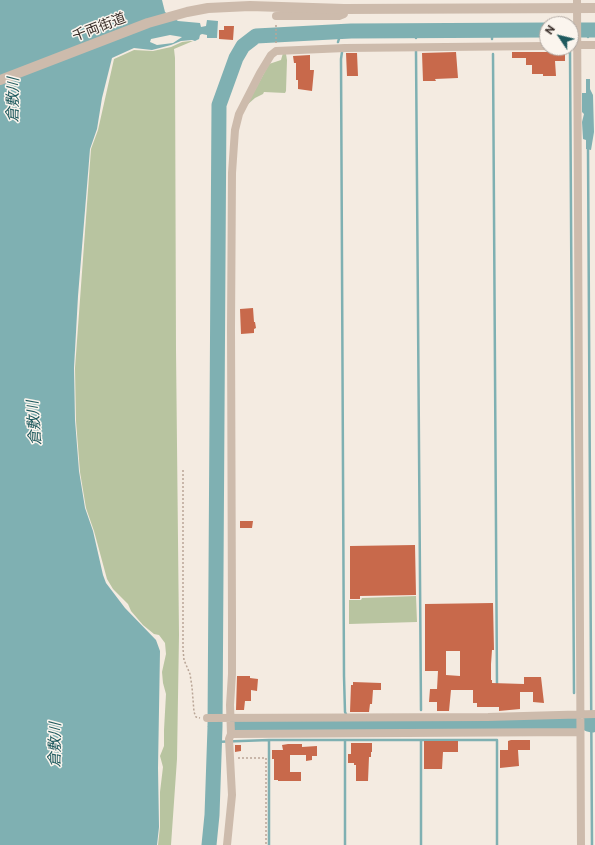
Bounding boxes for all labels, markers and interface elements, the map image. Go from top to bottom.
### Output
street label: 千両街道 [70,9,128,45]
north arrow [539,16,579,56]
text: N [542,22,557,37]
water label: 倉敷川 [4,77,22,123]
water label: 倉敷川 [23,400,45,446]
water label: 倉敷川 [46,722,64,768]

